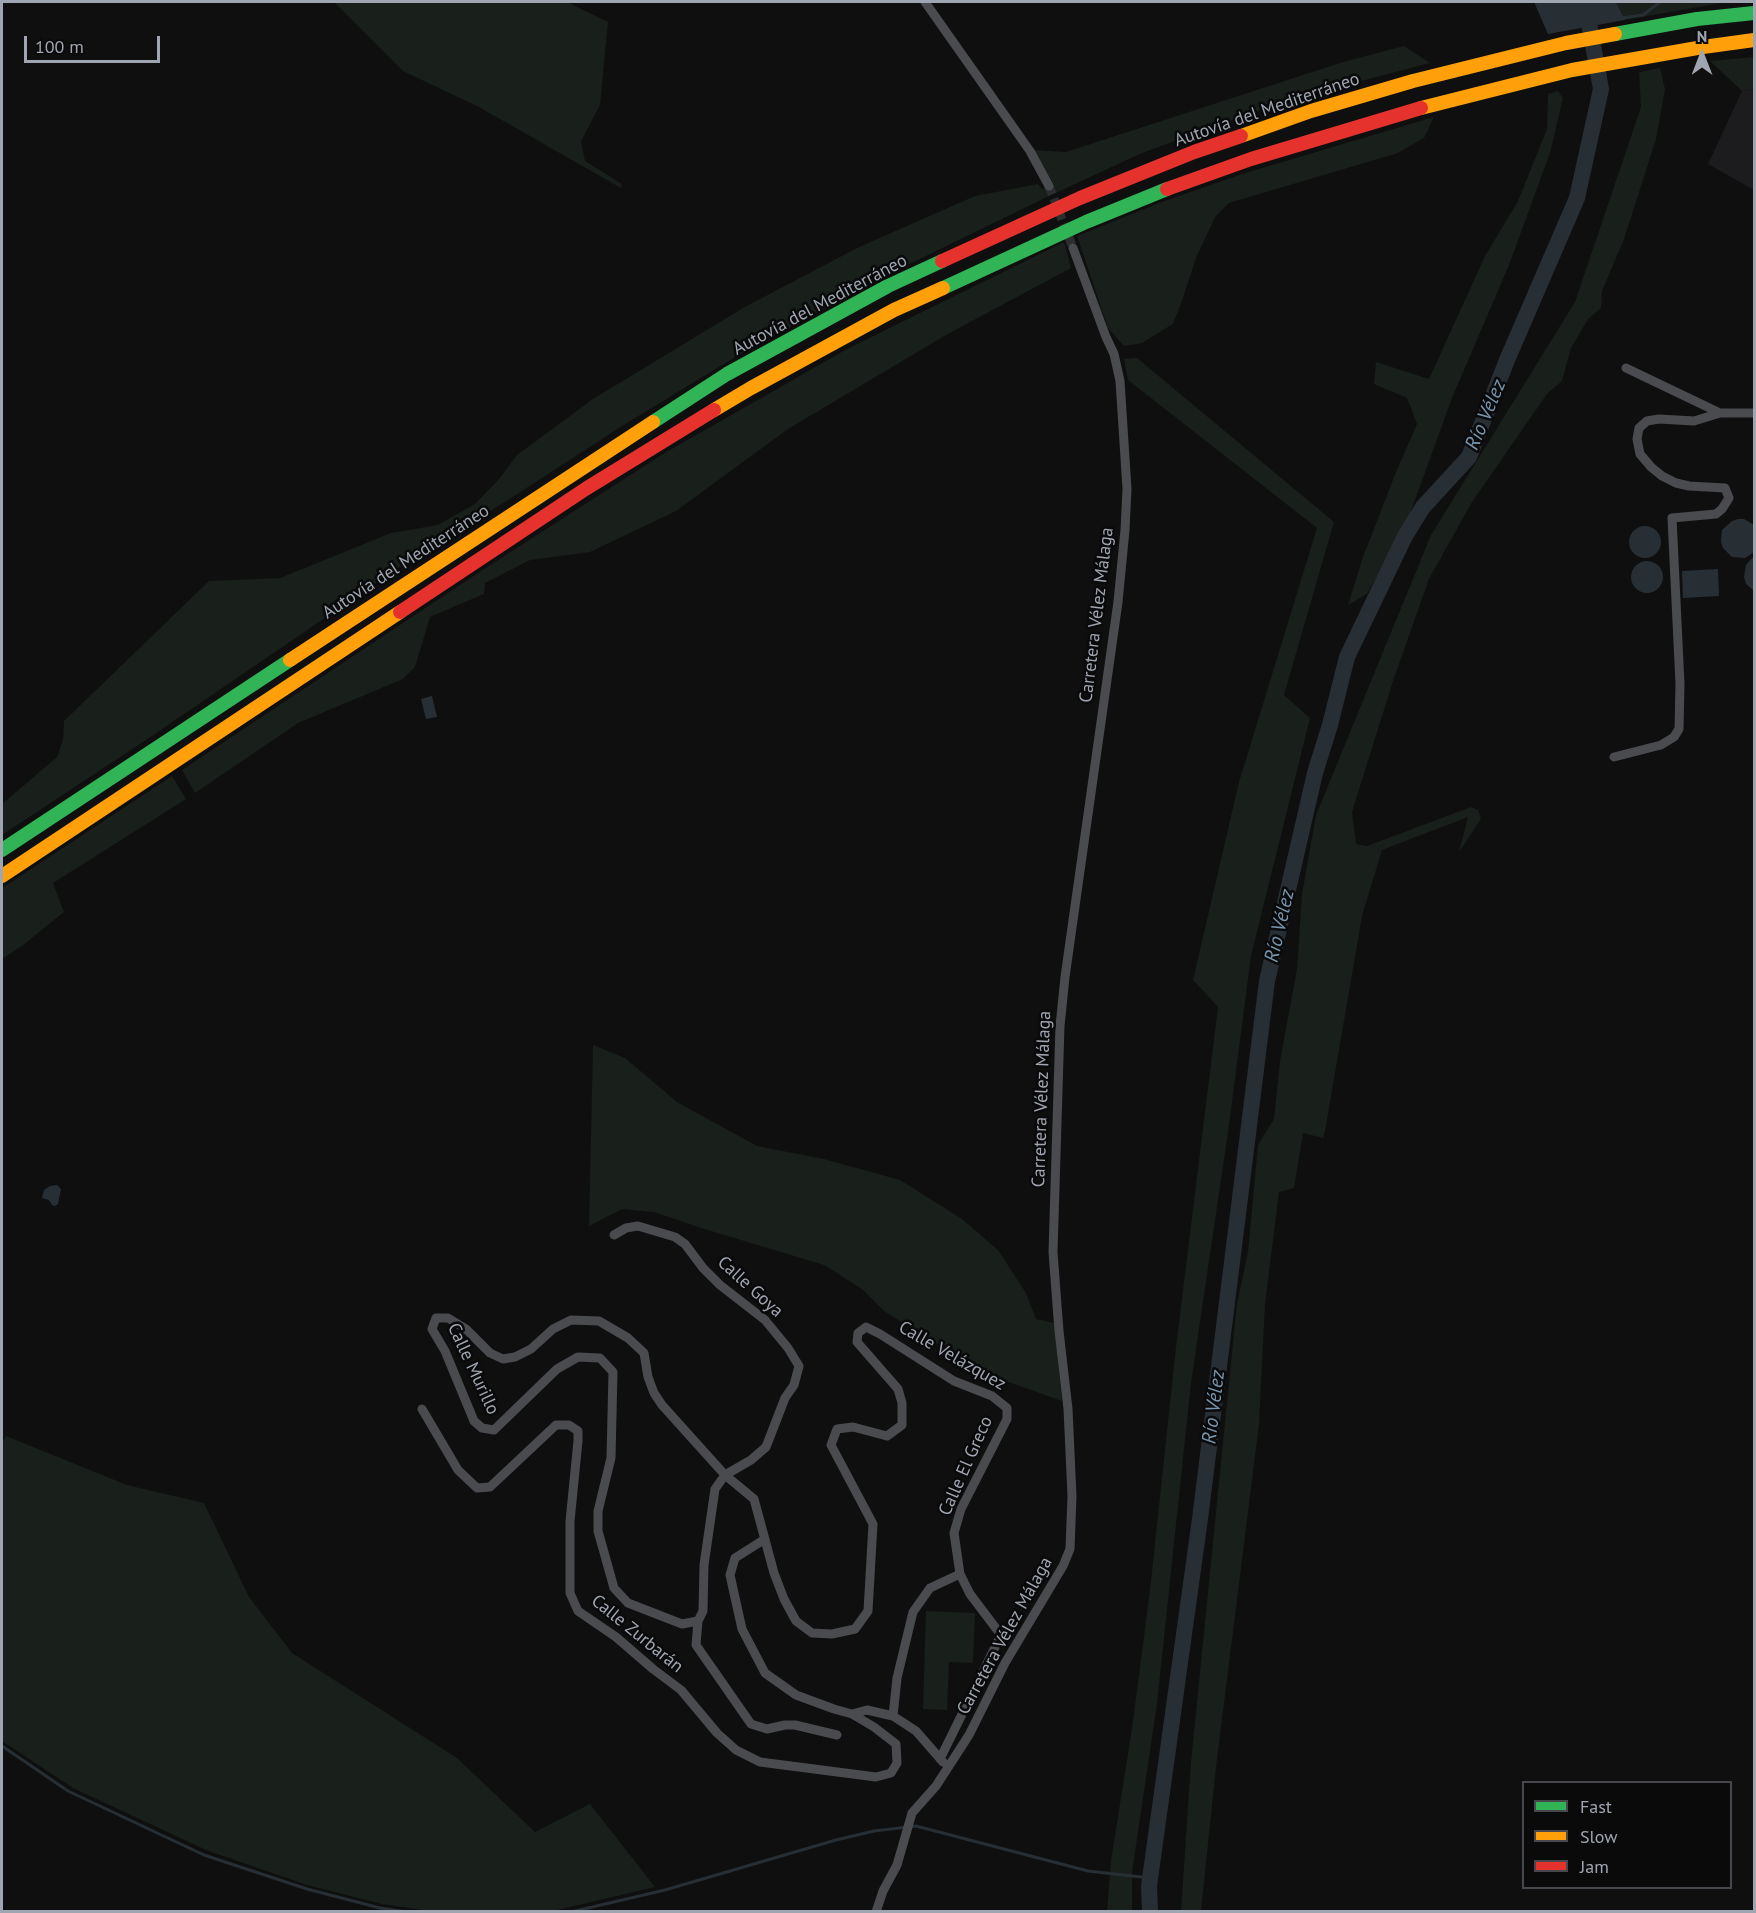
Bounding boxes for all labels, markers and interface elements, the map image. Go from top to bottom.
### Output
scale bar [27,24,164,62]
north arrow [1672,24,1732,84]
text: N [1697,26,1707,46]
text: 100 m [35,35,84,58]
street label: Autovía del Mediterráneo [1172,68,1362,152]
street label: Autovía del Mediterráneo [729,250,911,360]
water label: Río Vélez [1460,376,1512,454]
street label: Autovía del Mediterráneo [319,500,493,624]
street label: Carretera Vélez Málaga [1076,526,1118,704]
water label: Río Vélez [1260,887,1300,965]
street label: Carretera Vélez Málaga [1028,1010,1056,1188]
street label: Calle Goya [713,1252,787,1322]
street label: Calle Velázquez [895,1317,1009,1395]
street label: Calle Murillo [442,1320,504,1418]
water label: Río Vélez [1198,1369,1230,1445]
street label: Calle El Greco [934,1413,998,1519]
street label: Carretera Vélez Málaga [953,1554,1057,1718]
street label: Calle Zurbarán [587,1590,687,1678]
legend [1522,1781,1732,1889]
text: Fast [1580,1795,1612,1818]
text: Slow [1580,1825,1618,1848]
text: Jam [1580,1855,1609,1878]

